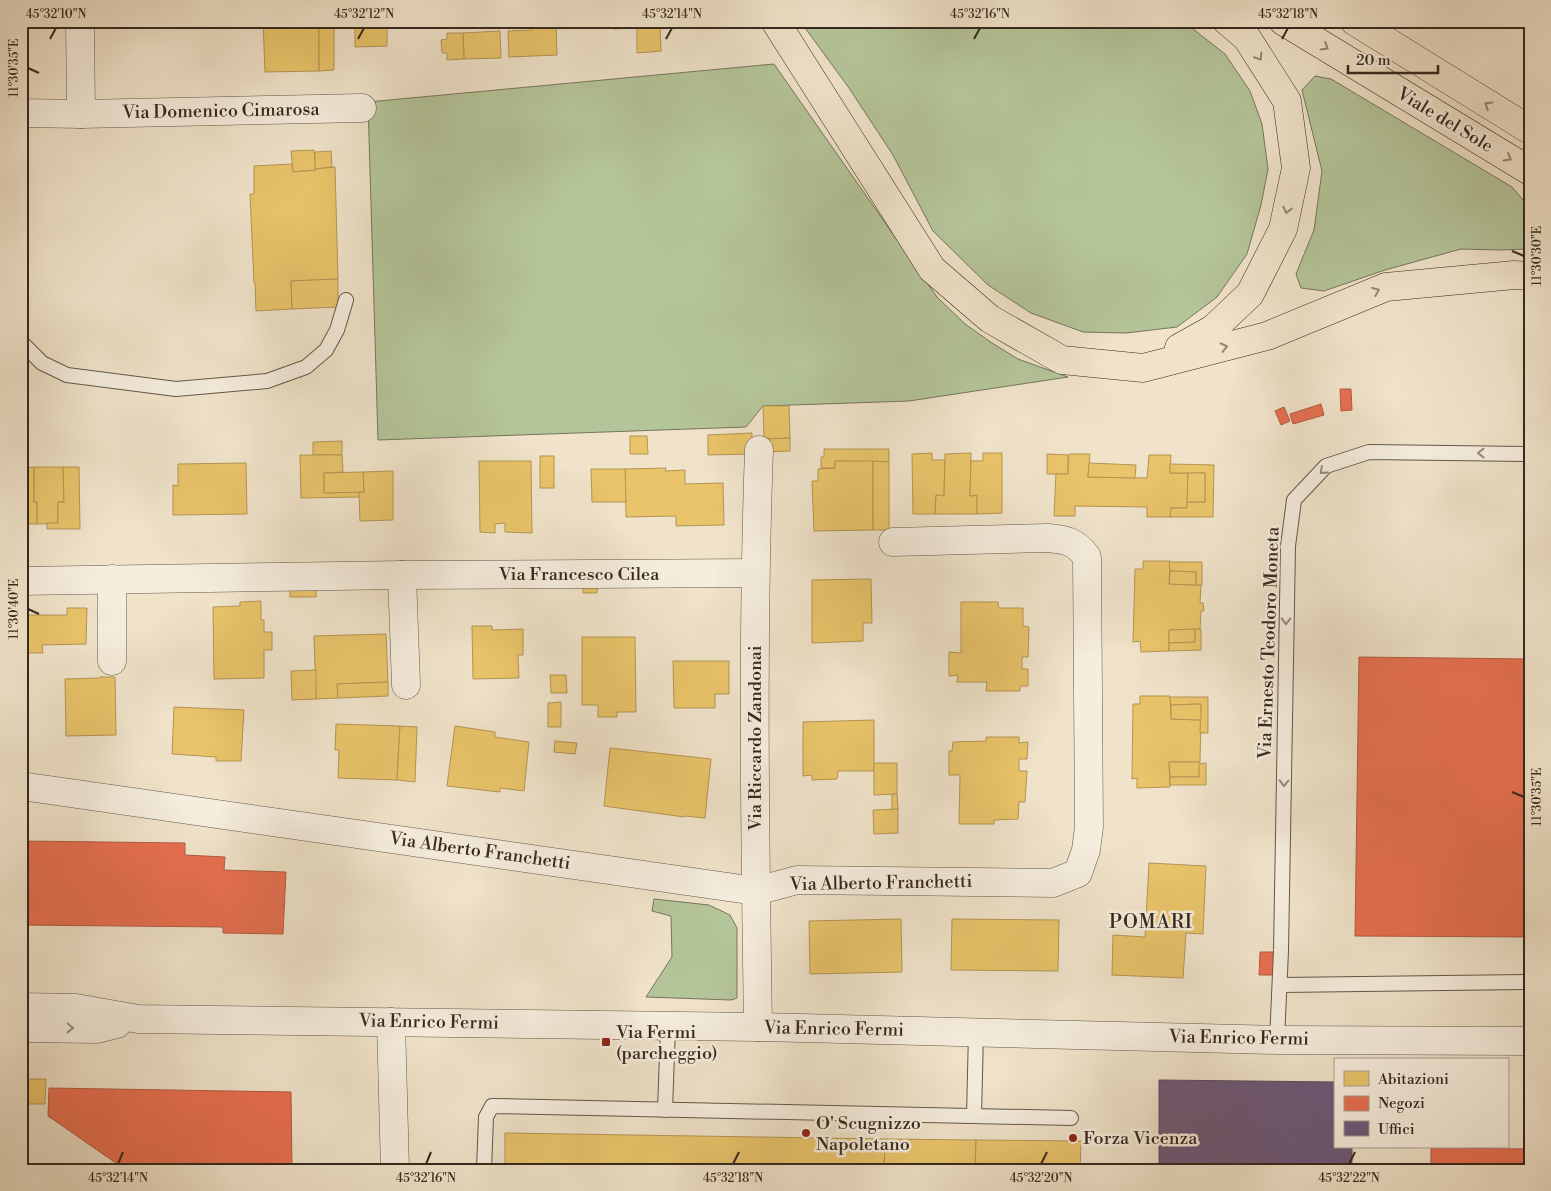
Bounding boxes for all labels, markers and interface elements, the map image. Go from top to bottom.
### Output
text: 45°32'10"N [26,7,86,22]
text: 45°32'12"N [334,7,394,22]
text: 45°32'14"N [642,7,702,22]
text: 45°32'16"N [950,7,1010,22]
text: 45°32'18"N [1258,7,1318,22]
text: 11°30'35"E [7,39,22,97]
one-way arrow [1319,40,1328,50]
scale bar [1348,42,1438,74]
text: 20 m [1356,51,1391,70]
one-way arrow [1253,52,1262,61]
street label: Viale del Sole [1392,82,1497,158]
street label: Via Domenico Cimarosa [121,98,321,124]
one-way arrow [1485,101,1494,111]
one-way arrow [1503,152,1512,162]
one-way arrow [1282,206,1293,214]
text: 11°30'30"E [1530,226,1545,286]
one-way arrow [1371,287,1380,298]
one-way arrow [1219,342,1228,353]
one-way arrow [1477,448,1484,458]
one-way arrow [1319,465,1328,474]
street label: Via Ernesto Teodoro Moneta [1253,526,1285,761]
street label: Via Francesco Cilea [498,563,660,586]
text: 11°30'40"E [7,579,22,639]
one-way arrow [1281,618,1291,625]
street label: Via Riccardo Zandonai [744,645,767,832]
text: 11°30'35"E [1530,768,1545,826]
one-way arrow [1279,780,1289,788]
street label: Via Alberto Franchetti [387,827,572,875]
street label: Via Alberto Franchetti [789,870,972,896]
district label: POMARI [1109,910,1193,934]
street label: Via Enrico Fermi [358,1009,499,1035]
street label: Via Enrico Fermi [763,1016,904,1042]
place label: Via Fermi (parcheggio) [615,1021,718,1065]
one-way arrow [66,1023,74,1034]
street label: Via Enrico Fermi [1168,1025,1309,1051]
marker: Via Fermi (parcheggio) [600,1036,612,1048]
legend [1334,1058,1508,1148]
text: Abitazioni [1377,1070,1449,1089]
text: Negozi [1378,1094,1425,1113]
place label: O' Scugnizzo Napoletano [816,1112,921,1156]
text: Uffici [1378,1120,1415,1139]
marker: O' Scugnizzo Napoletano [800,1127,812,1139]
place label: Forza Vicenza [1083,1127,1198,1150]
marker: Forza Vicenza [1067,1132,1079,1144]
text: 45°32'14"N [88,1171,148,1186]
text: 45°32'16"N [396,1171,456,1186]
text: 45°32'18"N [703,1171,763,1186]
text: 45°32'20"N [1010,1171,1072,1186]
text: 45°32'22"N [1318,1171,1380,1186]

